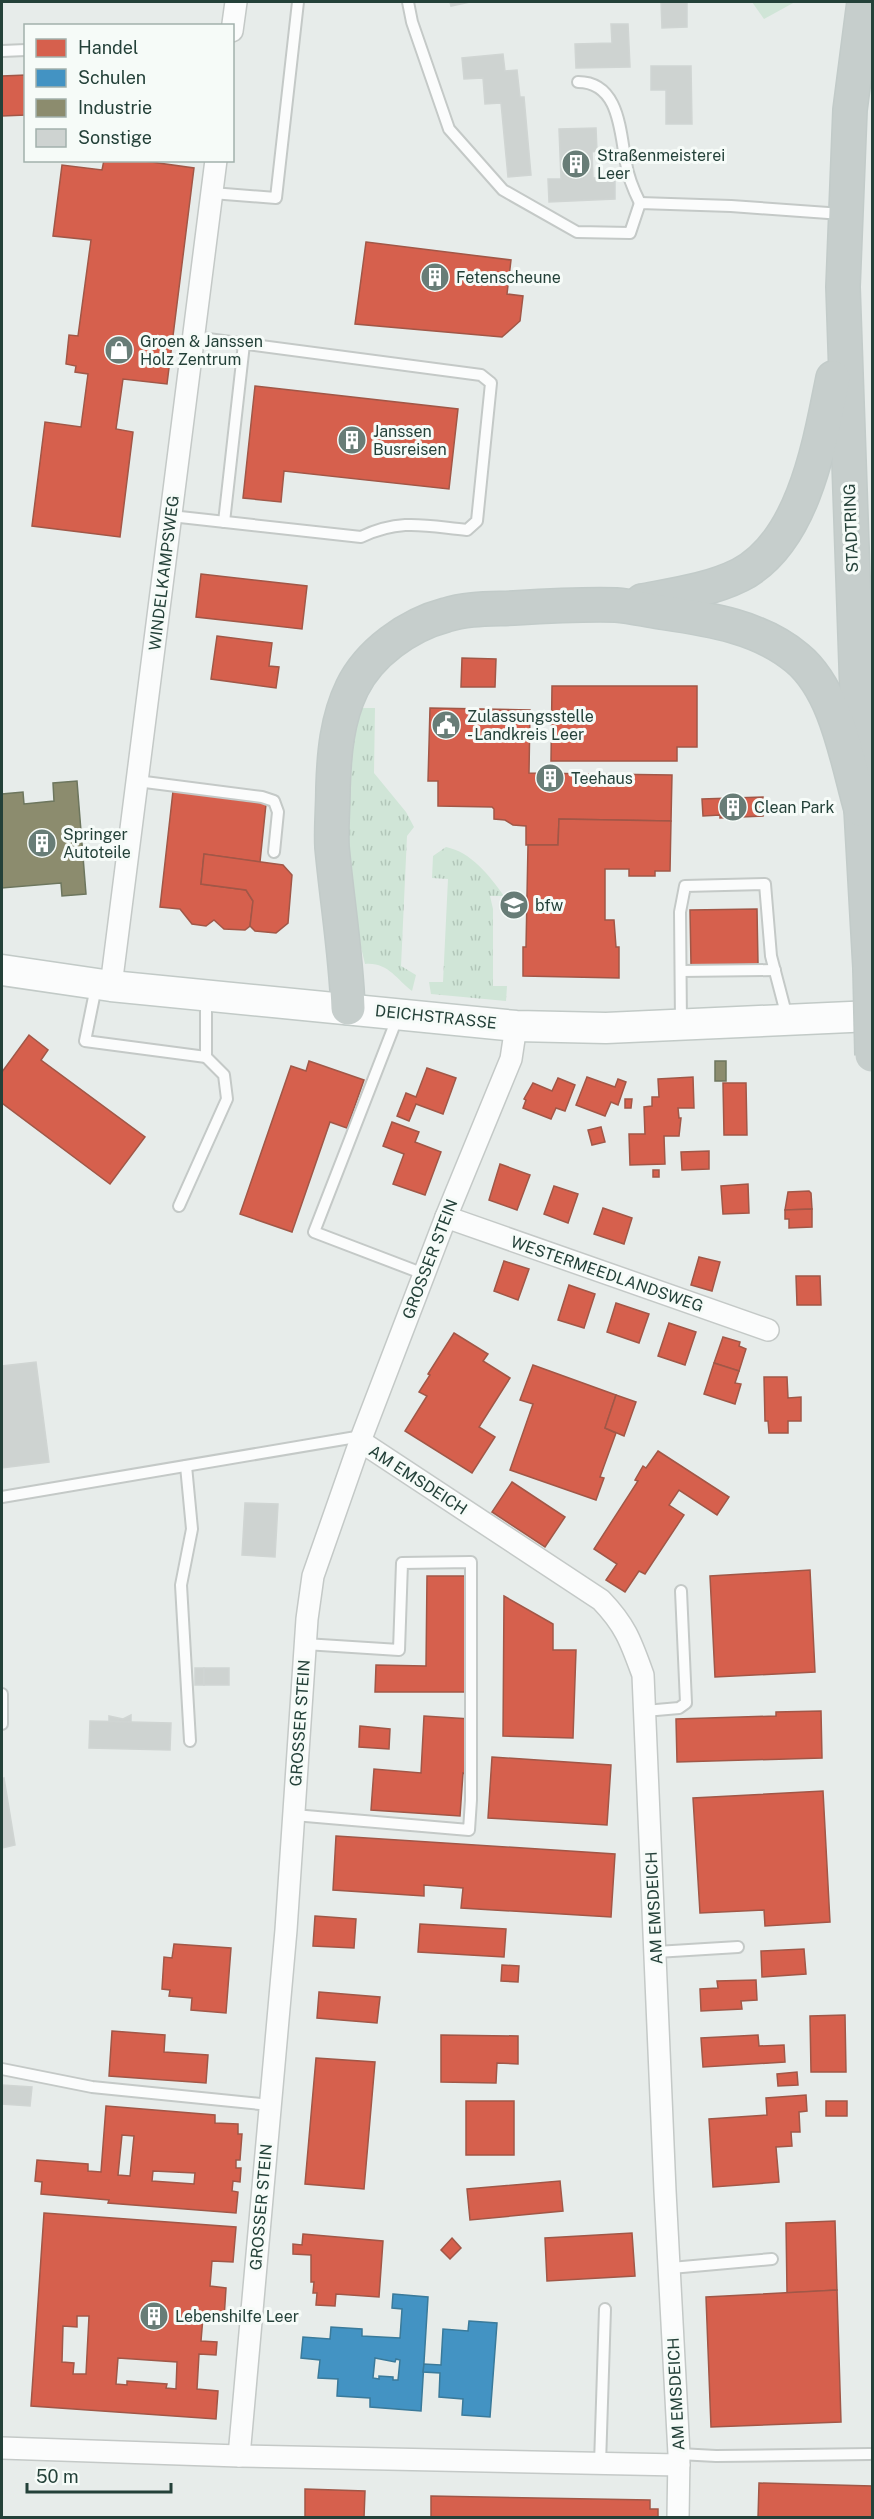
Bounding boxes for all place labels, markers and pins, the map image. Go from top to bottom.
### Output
place label: Straßenmeisterei Leer [597,146,725,183]
building icon: Straßenmeisterei Leer [560,148,592,180]
building icon: Fetenscheune [419,261,451,293]
place label: Fetenscheune [456,268,561,287]
place label: Groen & Janssen Holz Zentrum [140,332,263,369]
shop icon: Groen & Janssen Holz Zentrum [103,334,135,366]
place label: Janssen Busreisen [373,422,447,459]
building icon: Janssen Busreisen [336,424,368,456]
place label: Zulassungsstelle - Landkreis Leer [467,707,594,744]
public building icon: Zulassungsstelle - Landkreis Leer [430,709,462,741]
building icon: Teehaus [534,762,566,794]
place label: Teehaus [571,769,633,788]
building icon: Clean Park [717,791,749,823]
place label: Clean Park [754,798,835,817]
place label: Springer Autoteile [63,825,131,862]
building icon: Springer Autoteile [26,827,58,859]
school or university icon: bfw [498,889,530,921]
place label: bfw [535,896,564,915]
building icon: Lebenshilfe Leer [138,2300,170,2332]
place label: Lebenshilfe Leer [175,2307,299,2326]

